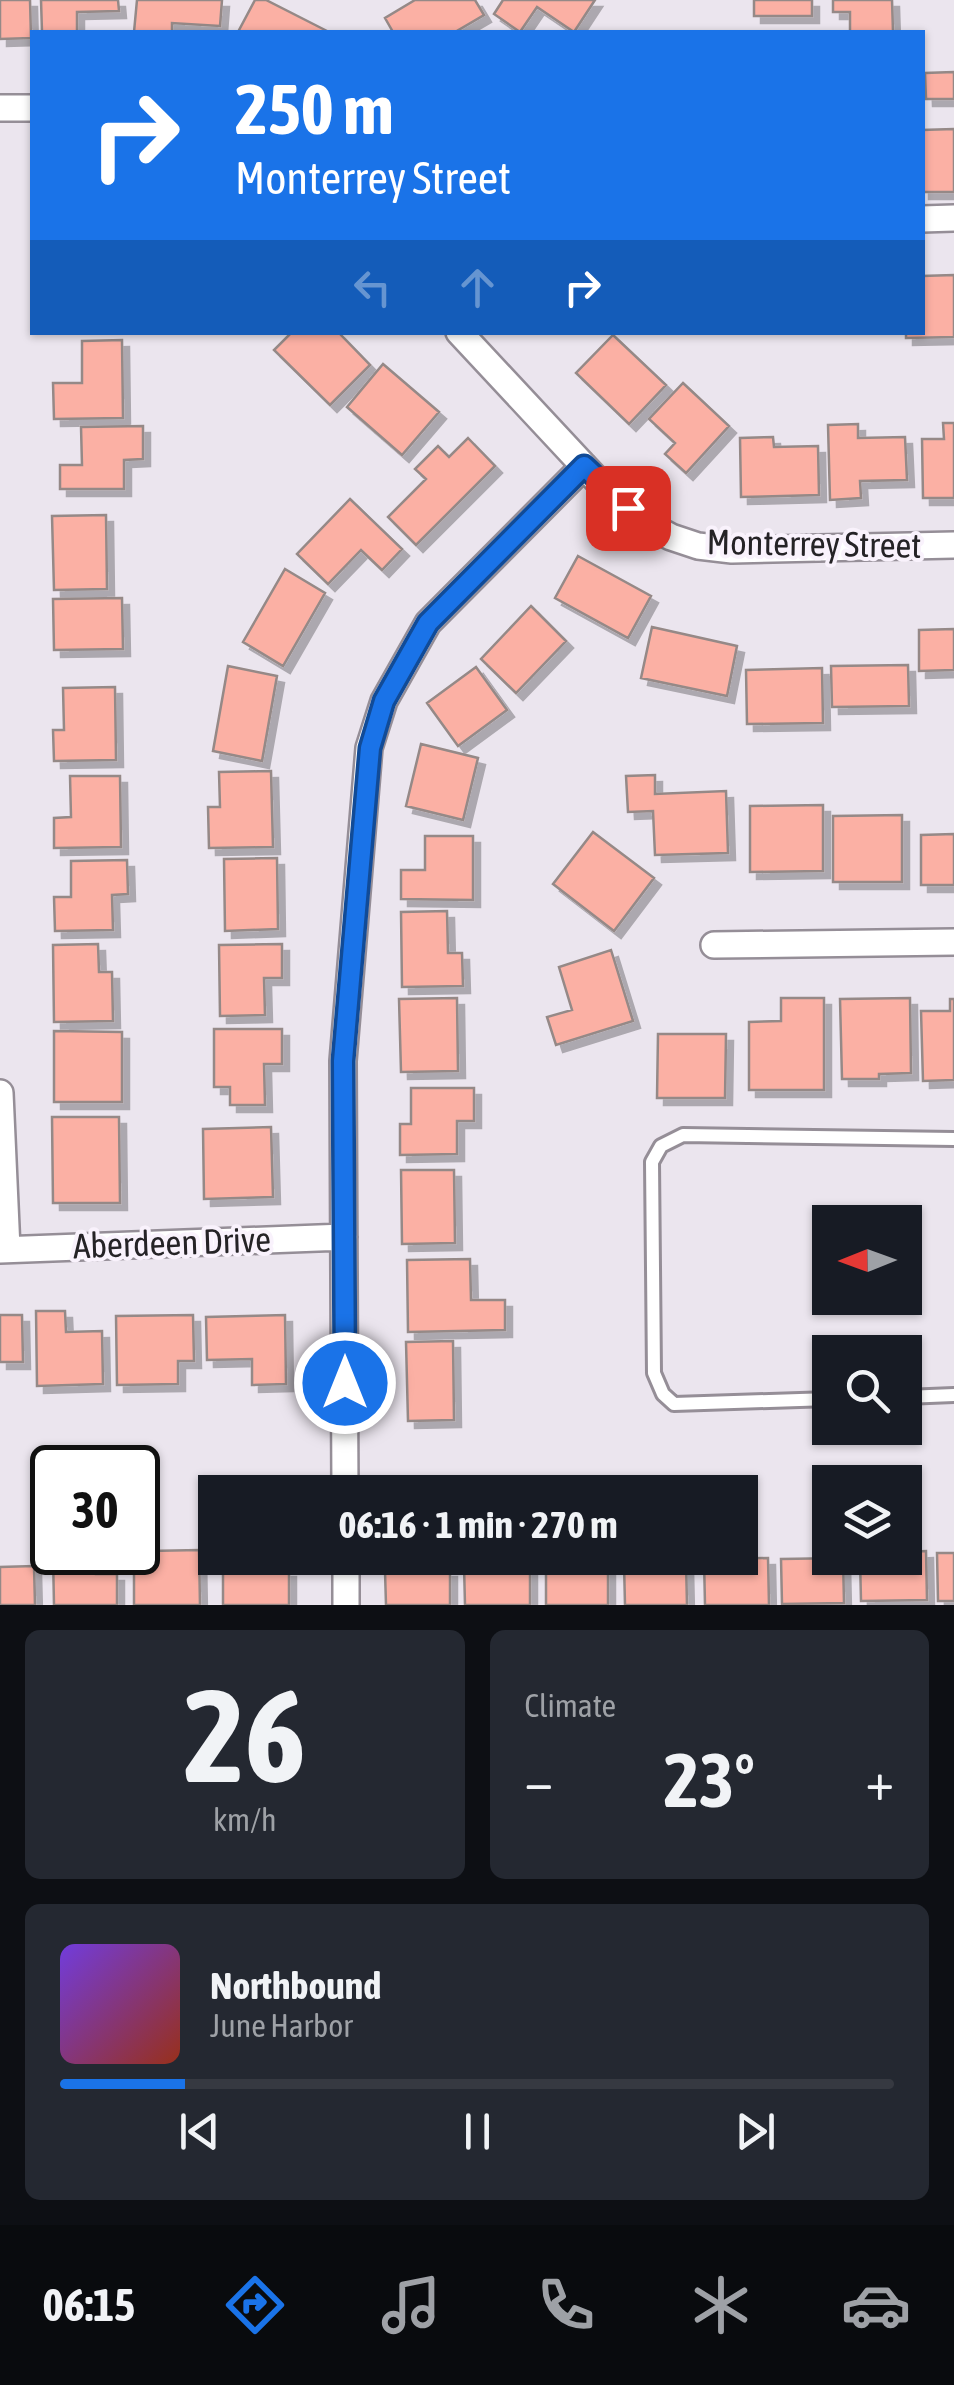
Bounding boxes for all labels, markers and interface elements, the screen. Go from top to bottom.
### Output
text: 250 m [235,69,394,149]
icon: right [70,70,200,200]
text: Monterrey Street [235,152,511,204]
icon: left [345,260,400,315]
icon: ahead [450,260,505,315]
icon: right [555,260,610,315]
pin [586,466,671,551]
icon: arrive [601,481,656,536]
street label: Monterrey Street [706,521,922,565]
north arrow [812,1205,922,1315]
map controls [812,1205,922,1575]
street label: Aberdeen Drive [72,1219,272,1265]
position arrow [293,1331,397,1435]
button: search [812,1335,922,1445]
speed limit sign: 30 [30,1445,160,1575]
button: layers [812,1465,922,1575]
text: 06:16 · 1 min · 270 m [338,1503,618,1546]
text: 26 [184,1661,306,1810]
text: Climate [525,1687,616,1724]
text: 23° [664,1737,755,1823]
text: − [525,1749,553,1812]
text: + [865,1749,894,1812]
text: km/h [213,1801,276,1838]
text: Northbound [210,1964,381,2007]
text: June Harbor [210,2007,353,2044]
icon: previous [172,2104,227,2159]
icon: pause [450,2104,505,2159]
icon: next [728,2104,783,2159]
icon: directions [220,2270,290,2340]
icon: music [376,2270,446,2340]
icon: phone [531,2270,601,2340]
icon: climate [686,2270,756,2340]
icon: car [841,2270,911,2340]
text: 06:15 [43,2279,135,2331]

